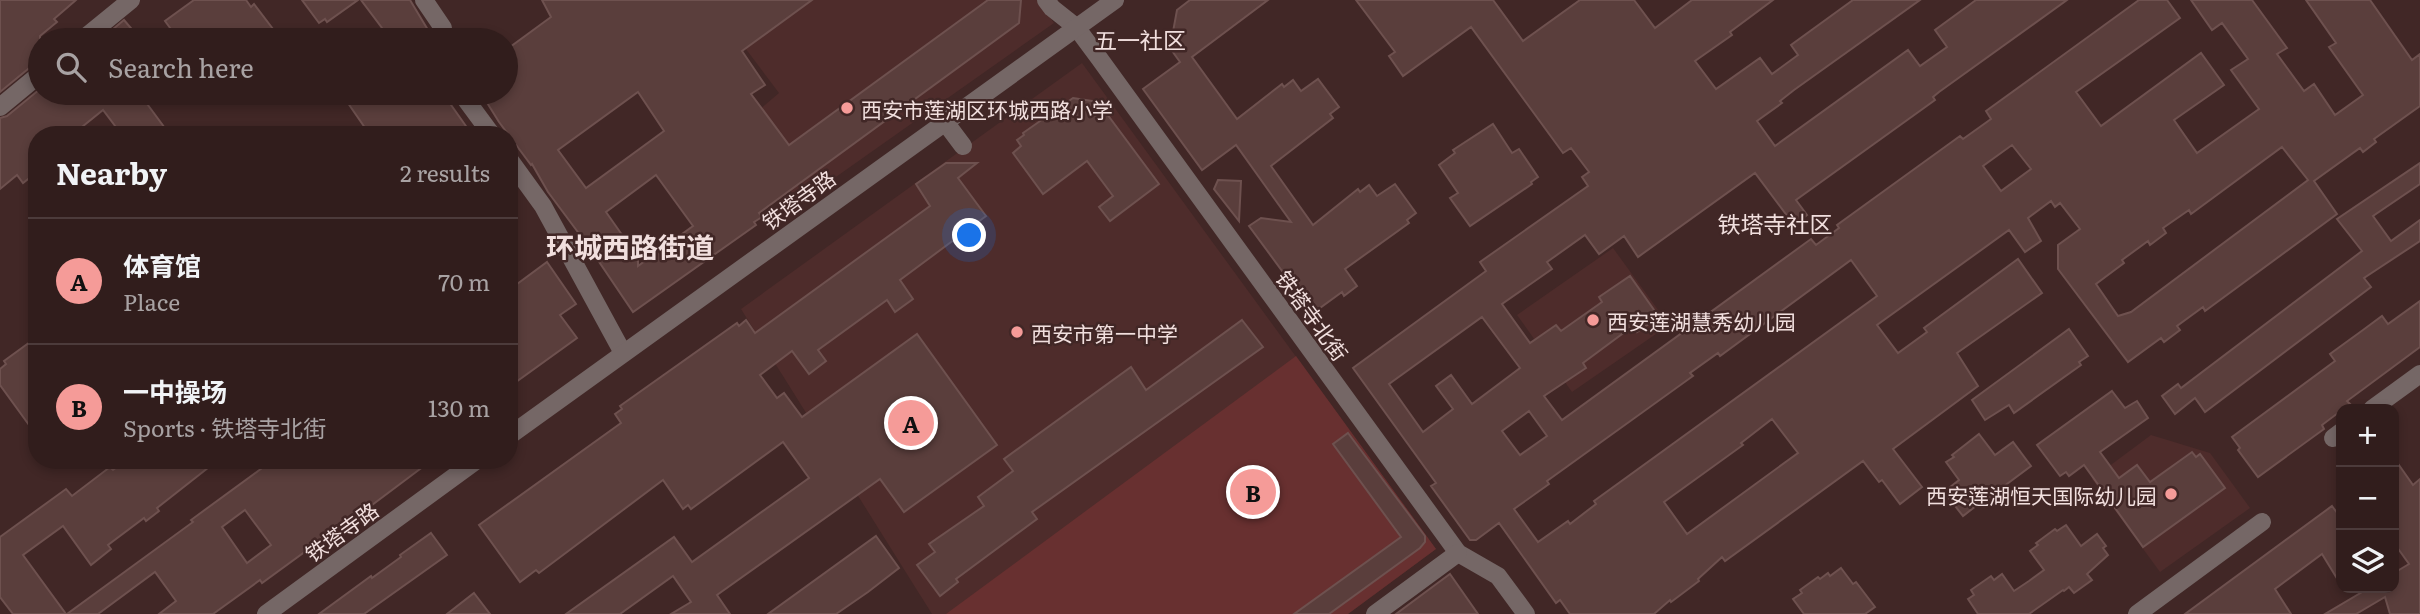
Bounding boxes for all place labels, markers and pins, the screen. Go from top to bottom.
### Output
place label: 西安市莲湖区环城西路小学 [861,93,1113,124]
marker: 西安市莲湖区环城西路小学 [839,100,855,116]
place label: 西安莲湖慧秀幼儿园 [1607,305,1796,336]
marker: 西安莲湖慧秀幼儿园 [1585,312,1601,328]
place label: 西安市第一中学 [1031,317,1178,348]
marker: 西安市第一中学 [1009,324,1025,340]
pin: A [888,397,934,449]
pin: B [1230,466,1276,518]
place label: 西安莲湖恒天国际幼儿园 [1926,479,2157,510]
marker: 西安莲湖恒天国际幼儿园 [2163,486,2179,502]

